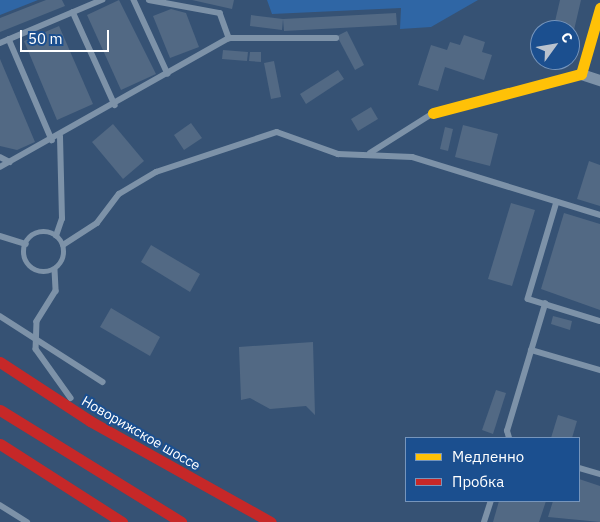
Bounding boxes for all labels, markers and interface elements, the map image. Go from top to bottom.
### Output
scale bar [22,20,111,52]
north arrow [530,20,580,70]
text: 50 m [28,29,63,48]
text: С [557,29,577,46]
street label: Новорижское шоссе [79,392,203,474]
legend [405,437,580,502]
text: Медленно [452,447,524,466]
text: Пробка [452,472,504,491]

